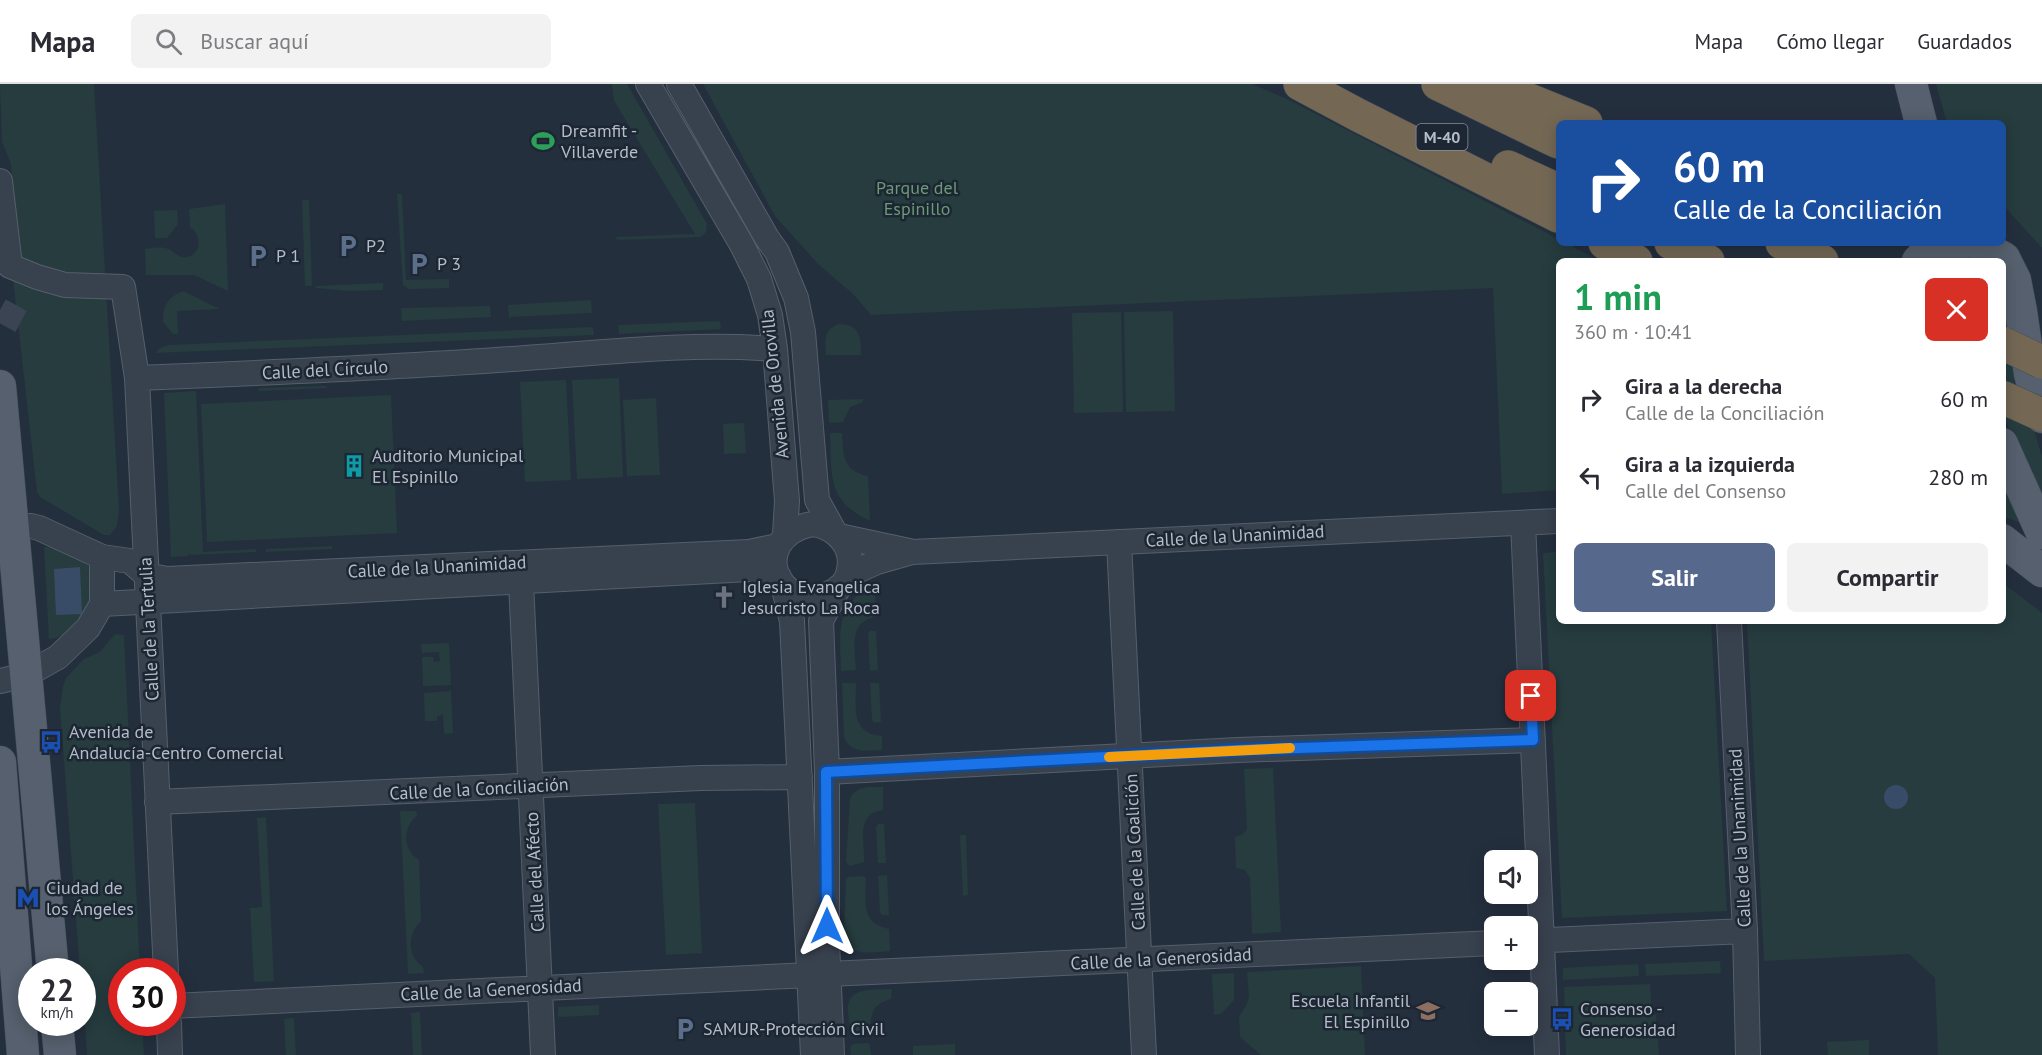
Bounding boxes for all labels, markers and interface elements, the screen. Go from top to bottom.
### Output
search box [131,14,551,68]
text: Mapa [30,23,95,60]
icon: search [152,25,185,58]
text: Buscar aquí [200,27,309,55]
text: Mapa [1694,28,1743,55]
text: Cómo llegar [1776,28,1884,55]
text: Guardados [1917,28,2012,55]
place label: Dreamfit - Villaverde [560,119,638,163]
road number: M-40 [1416,124,1468,150]
sports icon: Dreamfit - Villaverde [530,128,556,154]
text: 60 m [1673,139,1765,194]
icon: right [1574,144,1652,222]
park label: Parque del Espinillo [876,176,959,220]
text: Calle de la Conciliación [1673,192,1942,226]
parking icon: P2 [335,233,361,259]
place label: P2 [366,234,386,257]
parking icon: P 1 [245,243,271,269]
place label: P 1 [276,244,300,267]
parking icon: P 3 [406,251,432,277]
place label: P 3 [437,252,461,275]
text: 1 min [1574,273,1662,320]
button: close [1925,278,1988,341]
street label: Avenida de Orovilla [755,308,794,460]
text: 360 m · 10:41 [1574,319,1692,345]
street label: Calle del Círculo [261,355,389,384]
text: Gira a la derecha [1625,372,1782,400]
icon: right [1574,383,1607,416]
text: 60 m [1940,385,1988,413]
text: Calle de la Conciliación [1625,400,1824,426]
place label: Auditorio Municipal El Espinillo [372,444,524,488]
text: Gira a la izquierda [1625,450,1795,478]
building icon: Auditorio Municipal El Espinillo [341,453,367,479]
icon: left [1574,461,1607,494]
text: 280 m [1928,463,1988,491]
text: Calle del Consenso [1625,478,1786,504]
street label: Calle de la Unanimidad [1145,519,1325,552]
button: Salir [1574,543,1775,612]
button: Compartir [1787,543,1988,612]
street label: Calle de la Unanimidad [347,550,527,583]
street label: Calle de la Tertulia [133,557,164,701]
place label: Iglesia Evangelica Jesucristo La Roca [741,575,880,619]
church icon: Iglesia Evangelica Jesucristo La Roca [711,584,737,610]
pin [1505,670,1556,721]
icon: arrive [1514,679,1547,712]
place label: Avenida de Andalucía-Centro Comercial [69,720,284,764]
bus stop icon: Avenida de Andalucía-Centro Comercial [38,729,64,755]
street label: Calle de la Unanimidad [1723,748,1756,928]
street label: Calle de la Conciliación [389,772,569,805]
street label: Calle de la Coalición [1119,773,1150,931]
street label: Calle del Afécto [520,811,549,933]
map controls [1484,850,1538,1036]
button: sound [1484,850,1538,904]
place label: Ciudad de los Ángeles [46,876,134,920]
metro station icon: Ciudad de los Ángeles [15,885,41,911]
position arrow [795,894,859,958]
button: + [1484,916,1538,970]
street label: Calle de la Generosidad [1070,942,1252,975]
speed limit sign: 30 [108,958,186,1036]
text: 22 [40,970,74,1009]
street label: Calle de la Generosidad [400,973,582,1006]
button: − [1484,982,1538,1036]
place label: Escuela Infantil El Espinillo [1291,989,1411,1033]
place label: Consenso - Generosidad [1580,997,1676,1041]
school or university icon: Escuela Infantil El Espinillo [1415,998,1441,1024]
text: km/h [41,1003,73,1022]
bus stop icon: Consenso - Generosidad [1549,1006,1575,1032]
parking icon: SAMUR-Protección Civil [672,1016,698,1042]
place label: SAMUR-Protección Civil [703,1017,885,1040]

